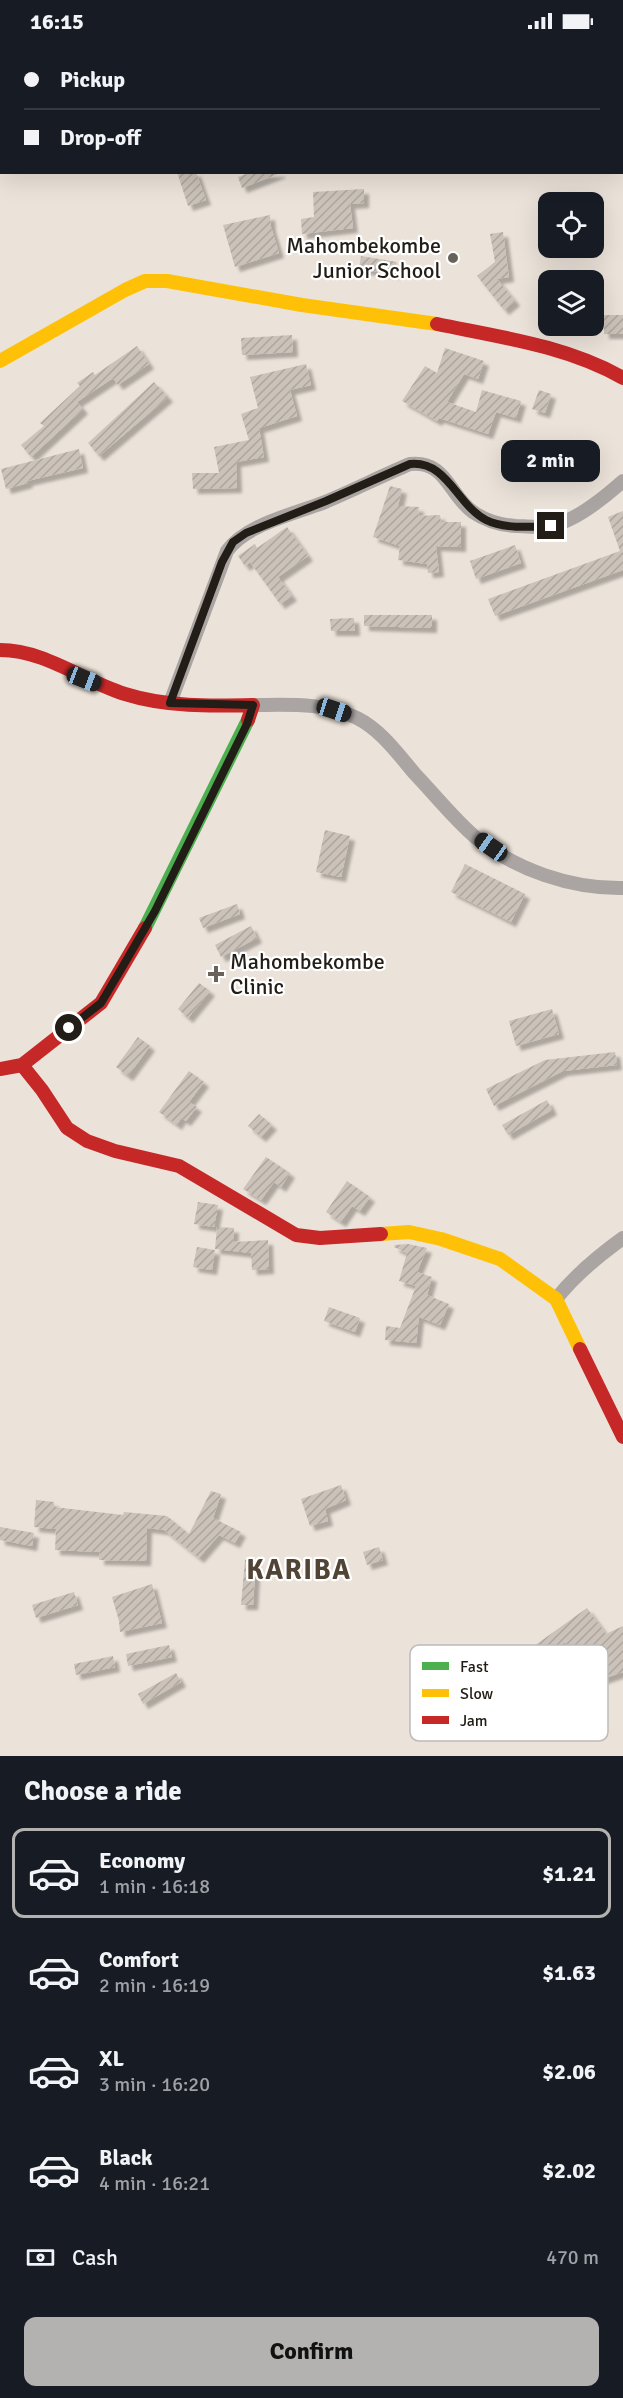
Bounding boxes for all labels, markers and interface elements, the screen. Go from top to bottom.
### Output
text: 16:15 [30,8,84,35]
text: Pickup [60,66,125,93]
text: Drop-off [60,124,141,151]
map controls [538,192,604,336]
button: locate [538,192,604,258]
place label: Mahombekombe Junior School [286,232,441,284]
marker: Mahombekombe Junior School [446,251,460,265]
button: layers [538,270,604,336]
callout: 2 min [502,439,600,481]
text: 2 min [526,448,575,473]
route end [537,512,564,539]
car [64,664,104,694]
car [314,696,354,724]
car [471,829,511,865]
place label: Mahombekombe Clinic [230,948,385,1000]
marker: Mahombekombe Clinic [207,965,225,983]
route start [55,1014,82,1041]
district label: KARIBA [246,1553,352,1587]
legend [410,1645,608,1741]
text: Fast [460,1657,489,1677]
text: Slow [460,1684,494,1704]
text: Jam [460,1711,488,1731]
text: Choose a ride [24,1775,182,1808]
icon: car [27,1846,81,1900]
text: Economy [99,1847,185,1874]
text: $1.21 [542,1860,596,1887]
text: 1 min · 16:18 [99,1874,210,1899]
icon: car [27,1945,81,1999]
text: Comfort [99,1946,179,1973]
text: $1.63 [542,1959,596,1986]
text: 2 min · 16:19 [99,1973,210,1998]
icon: car [27,2044,81,2098]
text: XL [99,2045,124,2072]
text: $2.06 [542,2058,596,2085]
text: 3 min · 16:20 [99,2072,210,2097]
icon: car [27,2143,81,2197]
text: Black [99,2144,153,2171]
text: $2.02 [542,2157,596,2184]
text: 4 min · 16:21 [99,2171,210,2196]
icon: cash [24,2241,57,2274]
text: Cash [72,2244,118,2271]
text: 470 m [546,2245,599,2270]
button: Confirm [24,2317,599,2386]

